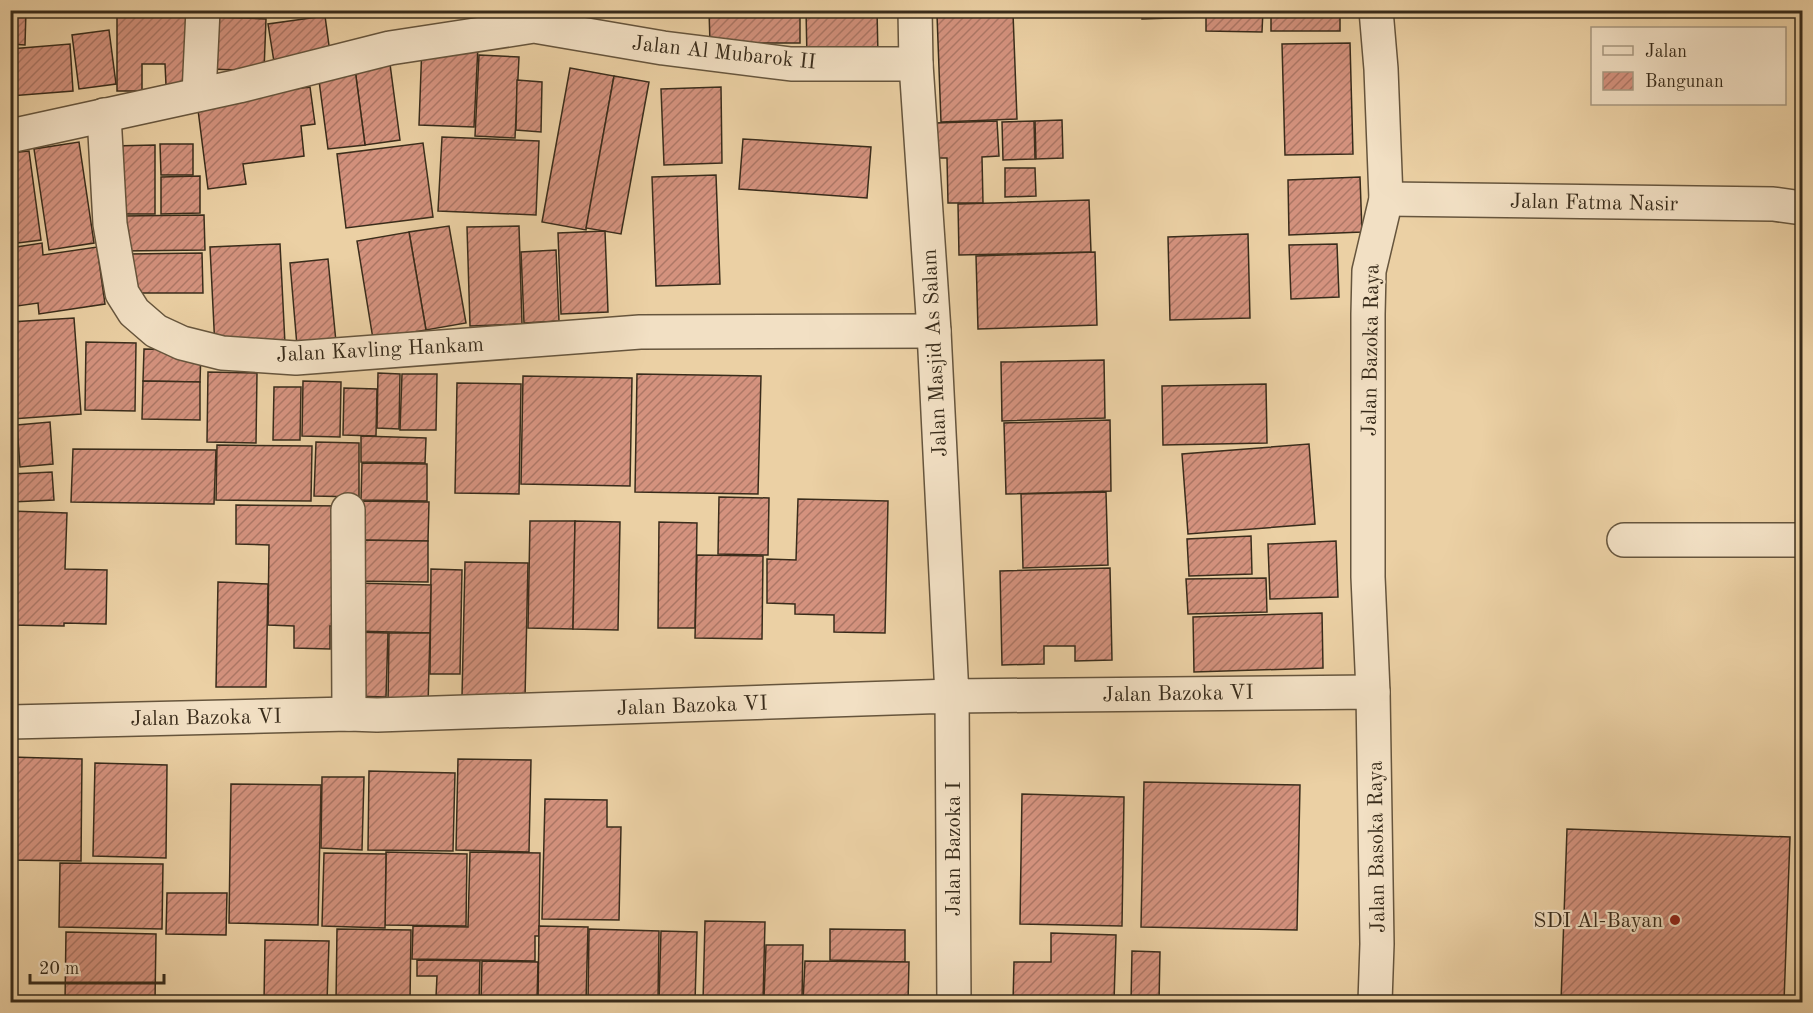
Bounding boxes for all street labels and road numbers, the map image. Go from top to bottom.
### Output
street label: Jalan Al Mubarok II [631,33,817,74]
street label: Jalan Fatma Nasir [1510,192,1679,215]
street label: Jalan Masjid As Salam [920,248,951,458]
street label: Jalan Bazoka Raya [1359,264,1384,436]
street label: Jalan Kavling Hankam [276,335,484,366]
street label: Jalan Bazoka VI [1102,683,1254,706]
street label: Jalan Bazoka VI [616,693,768,720]
street label: Jalan Bazoka VI [130,707,282,730]
street label: Jalan Basoka Raya [1365,761,1390,933]
street label: Jalan Bazoka I [944,782,965,916]

